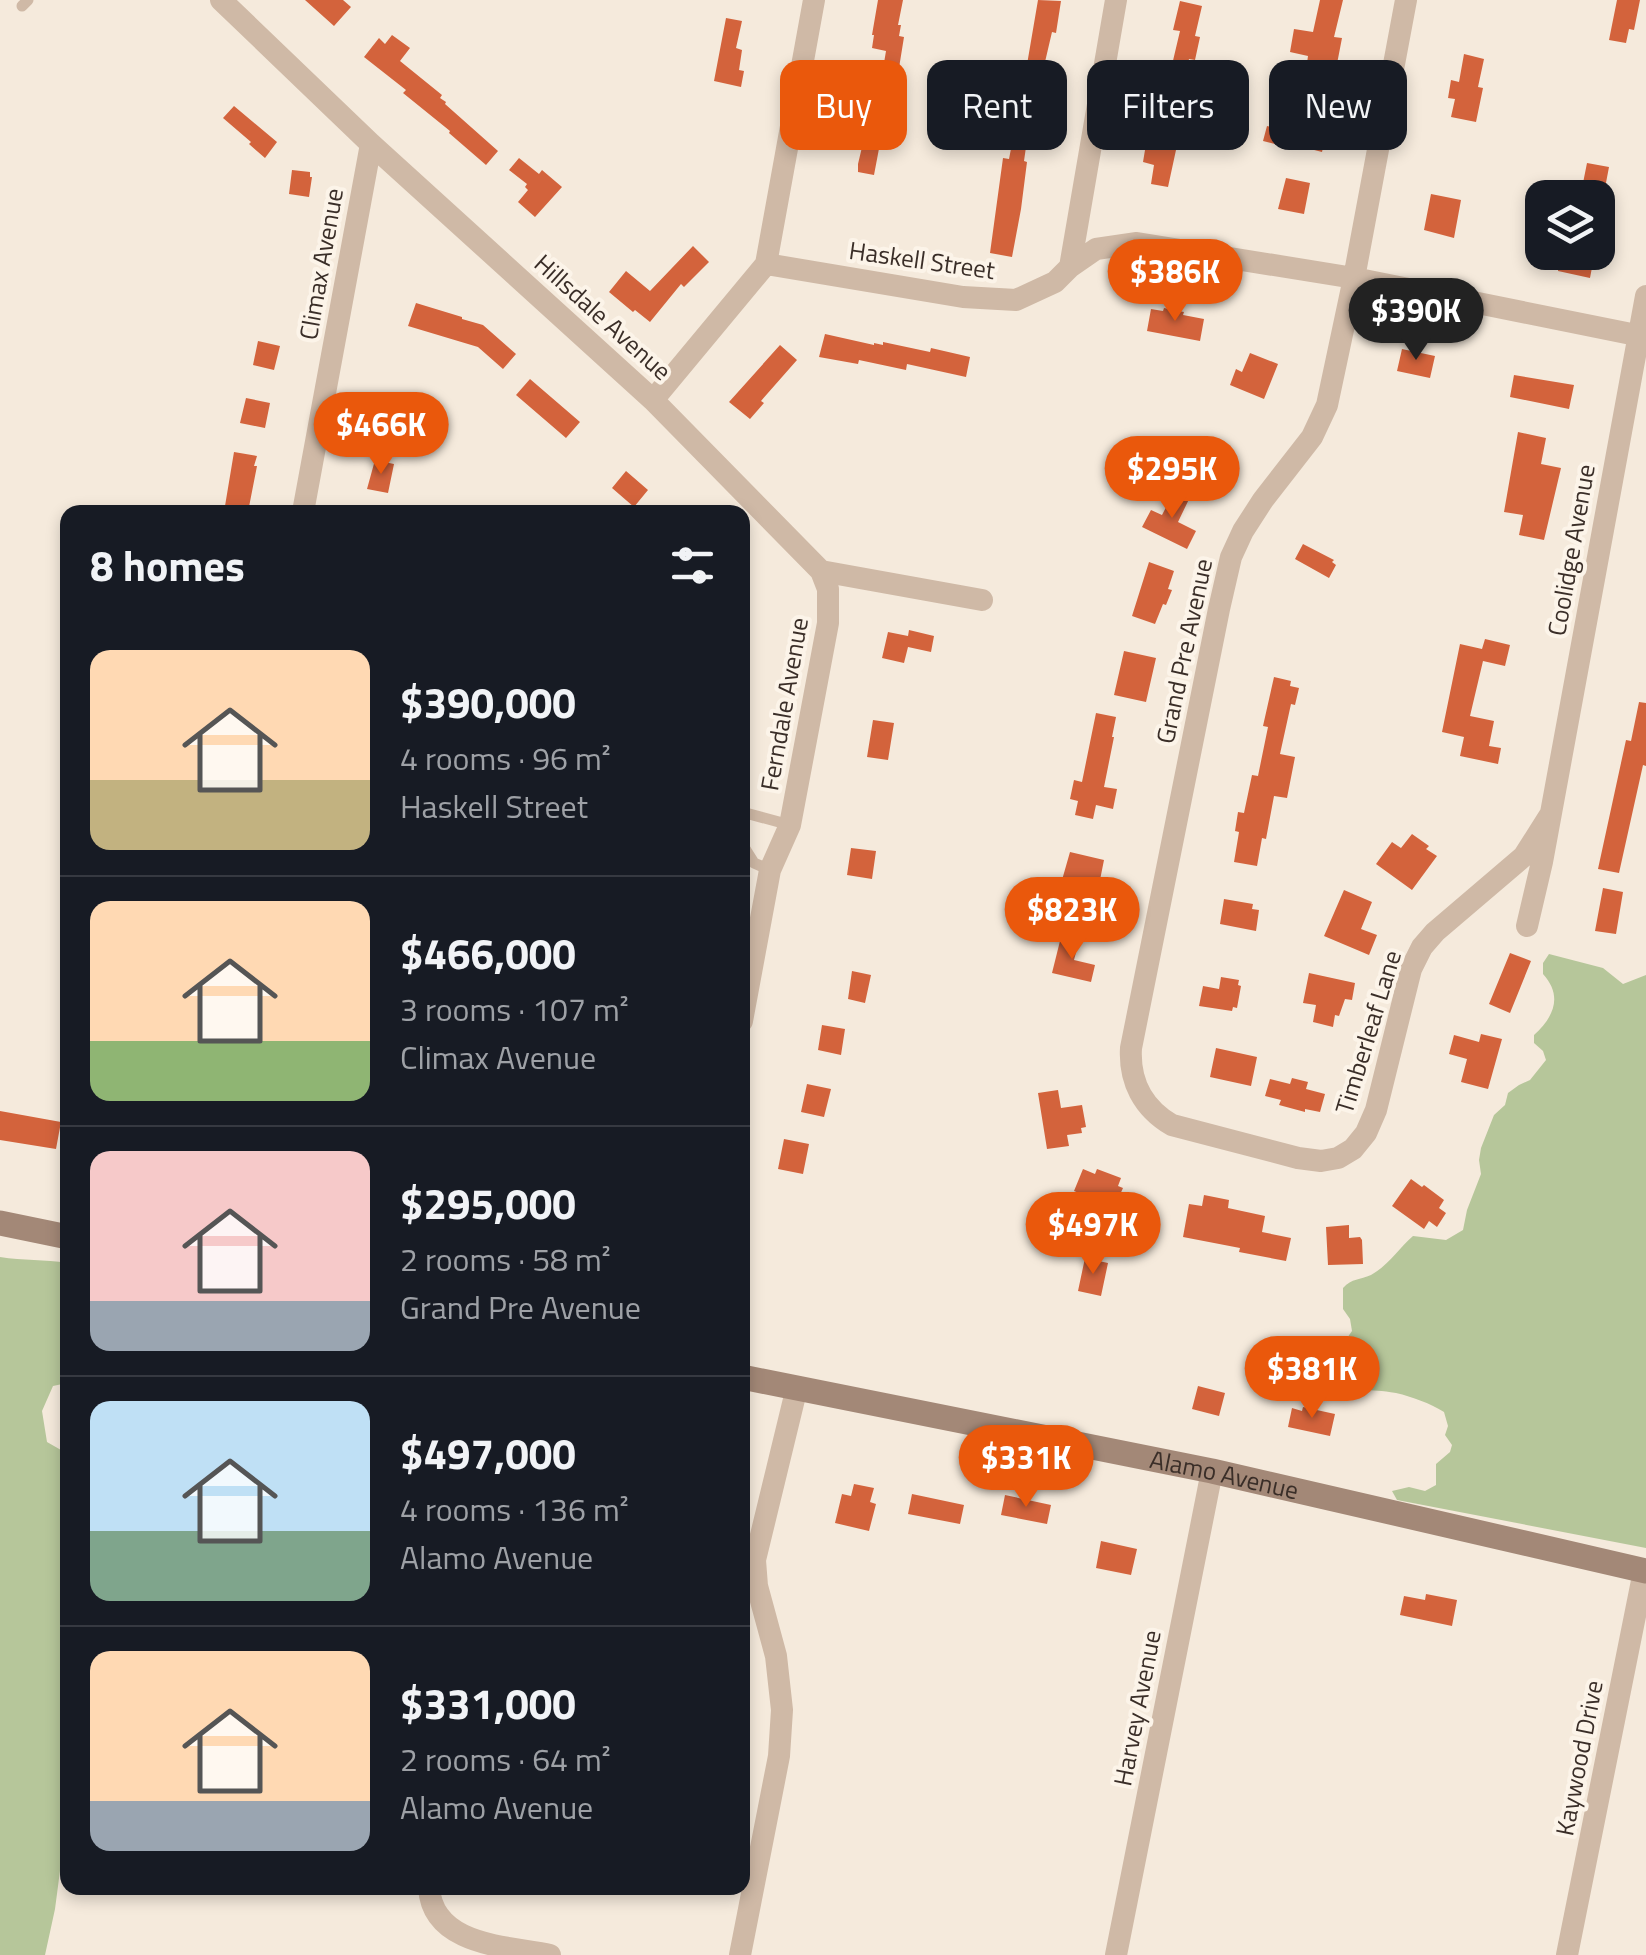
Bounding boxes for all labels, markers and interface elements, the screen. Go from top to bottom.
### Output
chip: Buy [780,60,907,150]
chip: Rent [927,60,1067,150]
chip: Filters [1087,60,1249,150]
chip: New [1269,60,1407,150]
map controls [1525,180,1615,270]
button: layers [1525,180,1615,270]
street label: Climax Avenue [289,185,353,343]
street label: Haskell Street [847,231,998,289]
pin: $386K [1105,239,1245,324]
street label: Hillsdale Avenue [526,245,680,389]
text: $386K [1130,247,1220,295]
pin: $390K [1346,278,1486,363]
text: $390K [1371,286,1461,334]
pin: $466K [311,392,451,477]
text: $466K [336,400,426,448]
pin: $295K [1102,436,1242,521]
text: $295K [1127,444,1217,492]
street label: Coolidge Avenue [1537,461,1605,639]
text: 8 homes [90,533,245,597]
icon: filters [665,538,720,593]
street label: Grand Pre Avenue [1146,555,1222,747]
street label: Ferndale Avenue [750,614,818,794]
text: $390,000 [400,670,576,734]
icon: home [170,690,290,810]
text: 4 rooms · 96 m² [400,734,611,782]
text: Haskell Street [400,782,588,830]
pin: $823K [1002,877,1142,962]
text: $823K [1027,885,1117,933]
text: $466,000 [400,921,576,985]
icon: home [170,941,290,1061]
street label: Timberleaf Lane [1325,946,1411,1118]
text: 3 rooms · 107 m² [400,985,629,1033]
text: Climax Avenue [400,1033,596,1081]
text: $295,000 [400,1171,576,1235]
icon: home [170,1191,290,1311]
pin: $497K [1023,1192,1163,1277]
text: $497K [1048,1200,1138,1248]
text: 2 rooms · 58 m² [400,1235,611,1283]
text: Grand Pre Avenue [400,1283,641,1331]
pin: $381K [1242,1336,1382,1421]
text: $381K [1267,1344,1357,1392]
text: $497,000 [400,1421,576,1485]
pin: $331K [956,1425,1096,1510]
text: $331K [981,1433,1071,1481]
street label: Alamo Avenue [1147,1440,1302,1509]
icon: home [170,1441,290,1561]
text: 4 rooms · 136 m² [400,1485,629,1533]
text: Alamo Avenue [400,1533,593,1581]
street label: Harvey Avenue [1103,1627,1171,1789]
text: $331,000 [400,1671,576,1735]
street label: Kaywood Drive [1545,1677,1613,1839]
icon: home [170,1691,290,1811]
text: 2 rooms · 64 m² [400,1735,611,1783]
text: Alamo Avenue [400,1783,593,1831]

